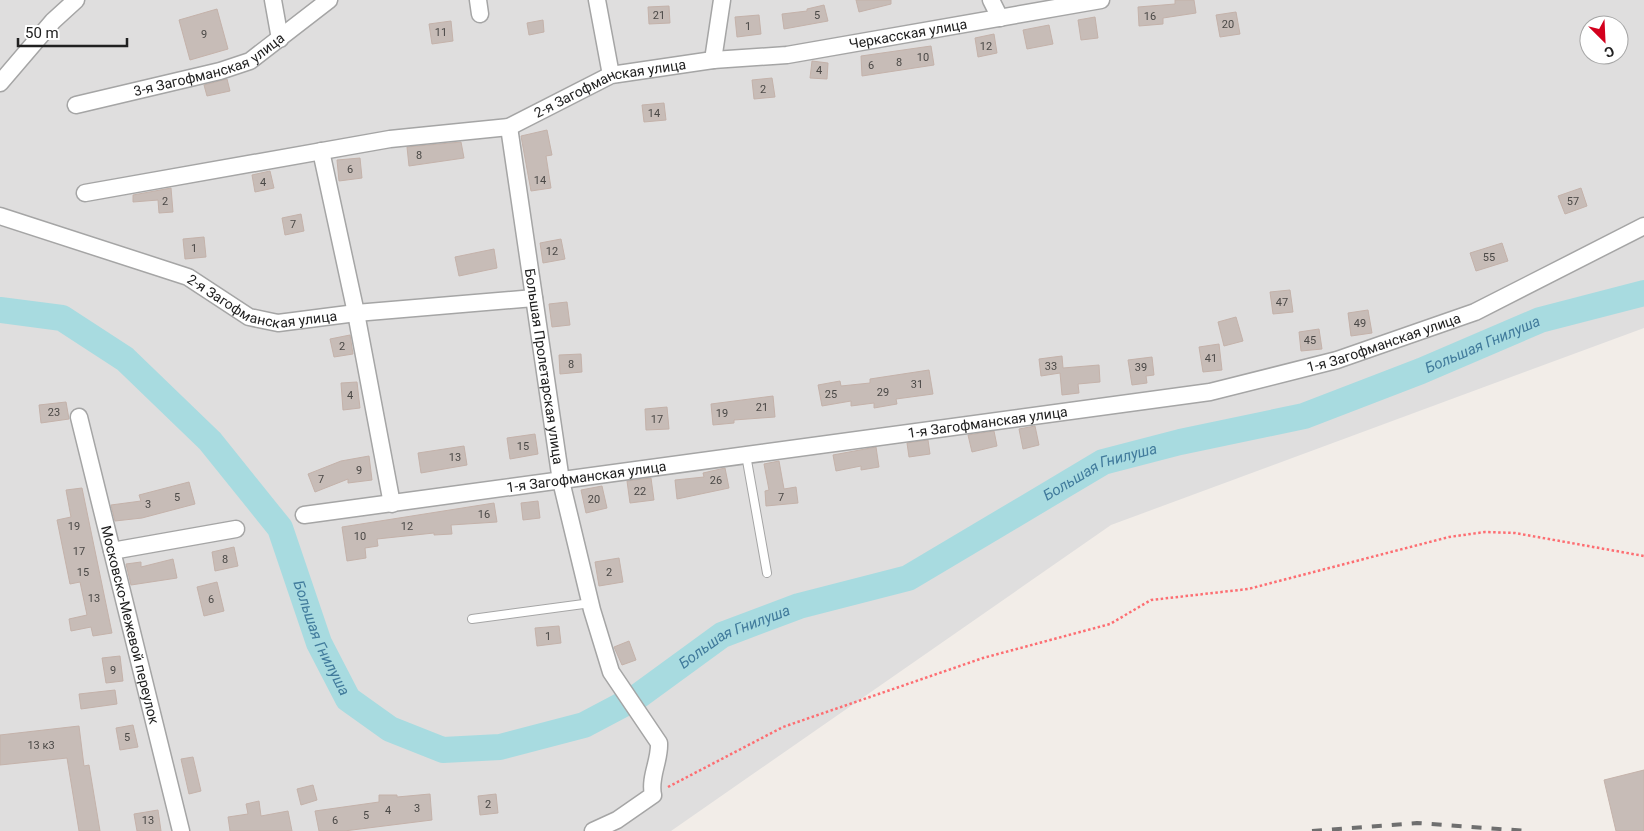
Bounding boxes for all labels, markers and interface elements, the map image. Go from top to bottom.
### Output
house number: 21 [653,9,665,22]
house number: 5 [814,9,820,22]
house number: 16 [1144,10,1156,23]
scale bar [18,15,126,47]
north arrow [1579,15,1629,65]
street label: Черкасская улица [848,16,968,52]
house number: 20 [1222,18,1234,31]
house number: 1 [745,20,751,33]
text: 50 m [25,24,59,42]
house number: 11 [435,26,447,39]
house number: 9 [201,28,207,41]
street label: 3-я Загофманская улица [132,30,287,99]
house number: 12 [980,40,992,53]
text: С [1602,43,1617,61]
house number: 10 [917,51,929,64]
street label: 2-я Загофманская улица [531,56,687,121]
house number: 8 [896,56,902,69]
house number: 6 [868,59,874,72]
house number: 4 [816,64,822,77]
house number: 2 [760,83,766,96]
house number: 14 [648,107,660,120]
house number: 8 [416,149,422,162]
house number: 6 [347,163,353,176]
house number: 14 [534,174,546,187]
house number: 4 [260,176,266,189]
house number: 2 [162,195,168,208]
house number: 57 [1567,195,1579,208]
house number: 7 [290,218,296,231]
house number: 1 [191,242,197,255]
house number: 12 [546,245,558,258]
house number: 55 [1483,251,1495,264]
street label: Большая Пролетарская улица [522,267,566,466]
street label: 2-я Загофманская улица [184,271,338,331]
house number: 47 [1276,296,1288,309]
street label: 1-я Загофманская улица [1305,310,1463,375]
water label: Большая Гнилуша [1422,312,1543,377]
house number: 49 [1354,317,1366,330]
house number: 45 [1304,334,1316,347]
house number: 2 [339,340,345,353]
house number: 41 [1205,352,1217,365]
house number: 8 [568,358,574,371]
house number: 33 [1045,360,1057,373]
house number: 39 [1135,361,1147,374]
house number: 31 [911,378,923,391]
house number: 29 [877,386,889,399]
house number: 25 [825,388,837,401]
house number: 4 [347,389,353,402]
house number: 21 [756,401,768,414]
street label: 1-я Загофманская улица [907,403,1069,441]
house number: 23 [48,406,60,419]
house number: 19 [716,407,728,420]
house number: 17 [651,413,663,426]
water label: Большая Гнилуша [1040,439,1159,505]
house number: 15 [517,440,529,453]
house number: 13 [449,451,461,464]
street label: 1-я Загофманская улица [506,458,667,495]
house number: 9 [356,464,362,477]
house number: 7 [318,473,324,486]
house number: 26 [710,474,722,487]
house number: 22 [634,485,646,498]
house number: 5 [174,491,180,504]
house number: 7 [778,491,784,504]
house number: 20 [588,493,600,506]
house number: 3 [145,498,151,511]
house number: 16 [478,508,490,521]
house number: 19 [68,520,80,533]
house number: 12 [401,520,413,533]
street label: Московско-Межевой переулок [98,524,162,726]
house number: 10 [354,530,366,543]
house number: 17 [73,545,85,558]
house number: 8 [222,553,228,566]
house number: 15 [77,566,89,579]
house number: 2 [606,566,612,579]
water label: Большая Гнилуша [289,578,354,699]
house number: 13 [88,592,100,605]
house number: 6 [208,593,214,606]
water label: Большая Гнилуша [675,601,793,673]
house number: 1 [545,630,551,643]
house number: 9 [110,664,116,677]
house number: 5 [124,731,130,744]
house number: 13 к3 [27,739,55,752]
house number: 2 [485,798,491,811]
house number: 3 [414,802,420,815]
house number: 4 [385,804,391,817]
house number: 5 [363,809,369,822]
house number: 13 [142,814,154,827]
house number: 6 [332,814,338,827]

